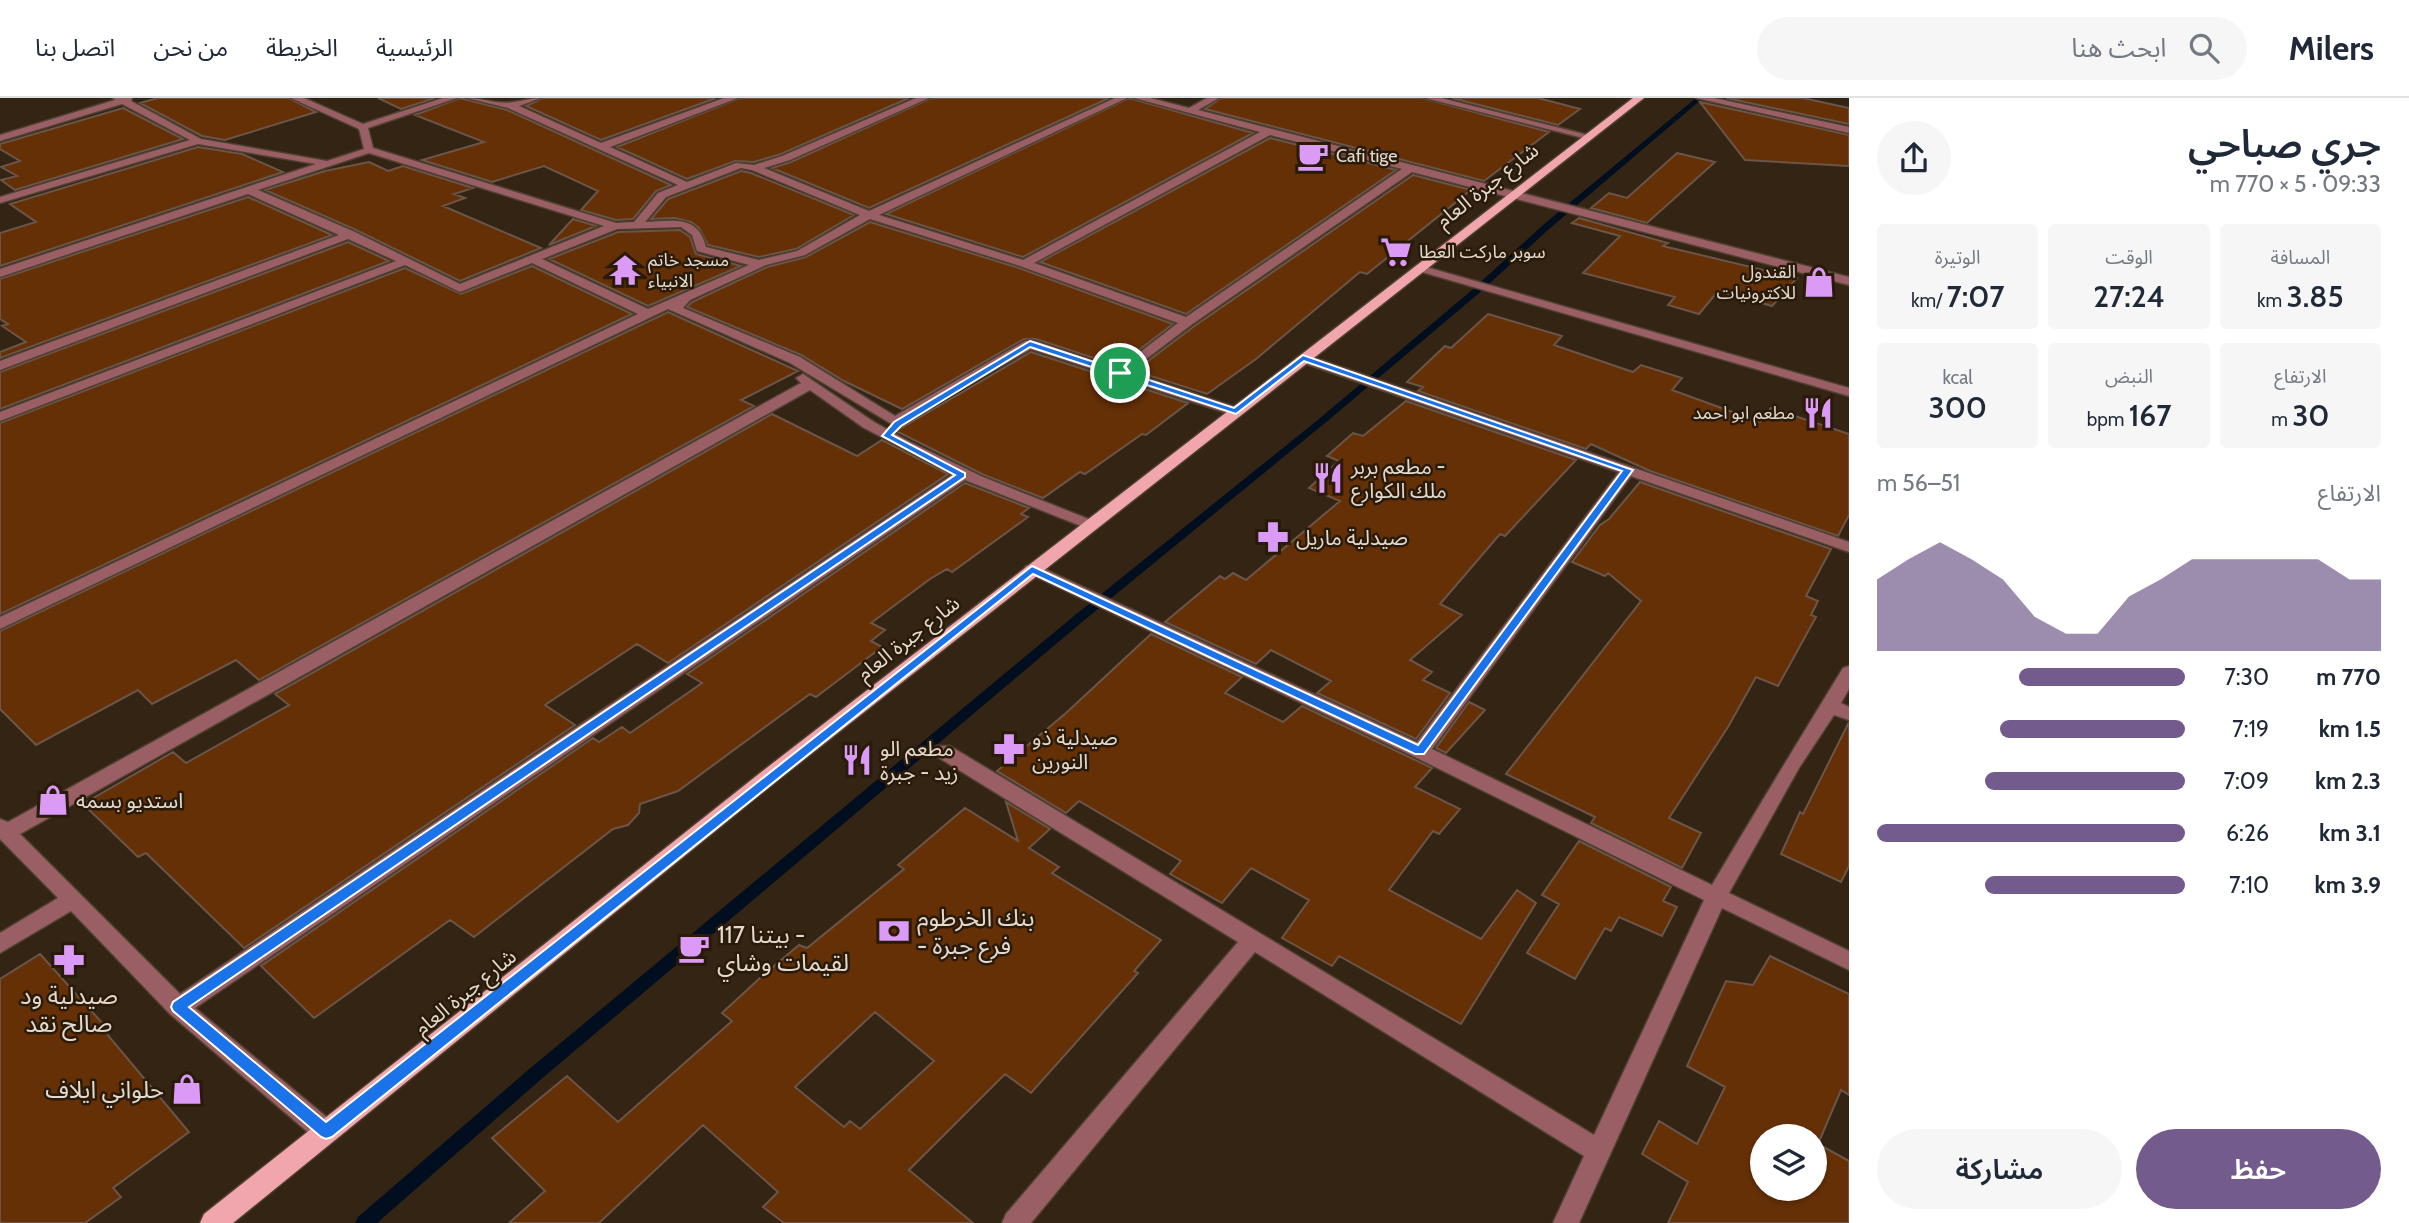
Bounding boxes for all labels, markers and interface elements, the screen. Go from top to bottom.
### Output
search box [1757,17,2247,80]
text: Milers [2289,28,2374,68]
icon: search [2185,29,2223,67]
text: ابحث هنا [2071,32,2167,64]
text: اتصل بنا [35,33,115,62]
text: من نحن [153,33,228,62]
text: الخريطة [266,33,338,62]
text: الرئيسية [376,33,453,62]
text: جري صباحي [2188,120,2381,167]
button: share [1877,121,1951,195]
street label: شارع جبرة العام [1431,137,1546,236]
cafe icon: Cafi tige [1296,139,1330,173]
place label: Cafi tige [1336,145,1398,167]
text: 09:33 · 5 × 770 m [2210,170,2381,198]
supermarket icon: سوبر ماركت العطا [1379,235,1413,269]
place label: سوبر ماركت العطا [1419,241,1546,263]
text: الوتيرة [1935,246,1981,269]
text: الوقت [2105,246,2153,269]
text: المسافة [2270,246,2330,269]
place label: مسجد خاتم الانبياء [648,249,729,292]
temple icon: مسجد خاتم الانبياء [608,253,642,287]
place label: القندول للاكترونيات [1717,261,1796,304]
shop icon: القندول للاكترونيات [1802,265,1836,299]
text: 7:07 [1947,278,2004,315]
text: 27:24 [2093,278,2165,315]
text: 3.85 [2287,278,2344,315]
text: /km [1911,289,1947,312]
text: km [2257,289,2287,312]
pin [1090,343,1150,403]
icon: arrive [1101,354,1139,392]
text: النبض [2105,365,2153,388]
text: الارتفاع [2274,365,2326,388]
text: kcal [1943,366,1973,389]
text: 300 [1928,389,1987,426]
restaurant icon: مطعم ابو احمد [1801,396,1835,430]
text: 167 [2129,397,2171,434]
text: 30 [2292,397,2329,434]
place label: مطعم ابو احمد [1693,402,1795,426]
text: bpm [2087,408,2129,431]
text: m [2271,408,2292,431]
place label: مطعم بربر - ملك الكوارع [1350,454,1447,506]
restaurant icon: مطعم بربر - ملك الكوارع [1311,461,1345,495]
text: 51–56 m [1877,469,1960,497]
text: الارتفاع [2318,479,2381,507]
pharmacy icon: صيدلية ماريل [1256,520,1290,554]
place label: صيدلية ماريل [1296,525,1408,550]
street label: شارع جبرة العام [852,590,967,689]
text: 7:30 [2224,663,2269,691]
text: 770 m [2316,663,2381,691]
text: 7:19 [2232,715,2269,743]
text: 1.5 km [2319,715,2381,743]
place label: صيدلية ذو النورين [1032,725,1118,774]
pharmacy icon: صيدلية ذو النورين [992,732,1026,766]
place label: مطعم الو زيد - جبرة [880,736,958,785]
restaurant icon: مطعم الو زيد - جبرة [840,743,874,777]
text: 7:09 [2224,767,2269,795]
text: 2.3 km [2315,767,2381,795]
shop icon: استديو بسمه [36,783,70,817]
place label: استديو بسمه [76,788,183,813]
text: 6:26 [2226,819,2269,847]
text: 3.1 km [2319,819,2381,847]
text: 7:10 [2229,871,2269,899]
text: 3.9 km [2315,871,2381,899]
place label: بنك الخرطوم - فرع جبرة [917,903,1034,963]
bank icon: بنك الخرطوم - فرع جبرة [877,914,911,948]
place label: بيتنا 117 - لقيمات وشاي [717,920,849,981]
cafe icon: بيتنا 117 - لقيمات وشاي [677,931,711,965]
pharmacy icon: صيدلية ود صالح نقد [52,943,86,977]
street label: شارع جبرة العام [409,943,523,1044]
place label: صيدلية ود صالح نقد [20,981,118,1041]
shop icon: حلواني ايلاف [170,1072,204,1106]
place label: حلواني ايلاف [45,1075,164,1108]
map controls [1750,1124,1827,1201]
button: layers [1750,1124,1827,1201]
button: مشاركة [1877,1129,2122,1209]
button: حفظ [2136,1129,2381,1209]

